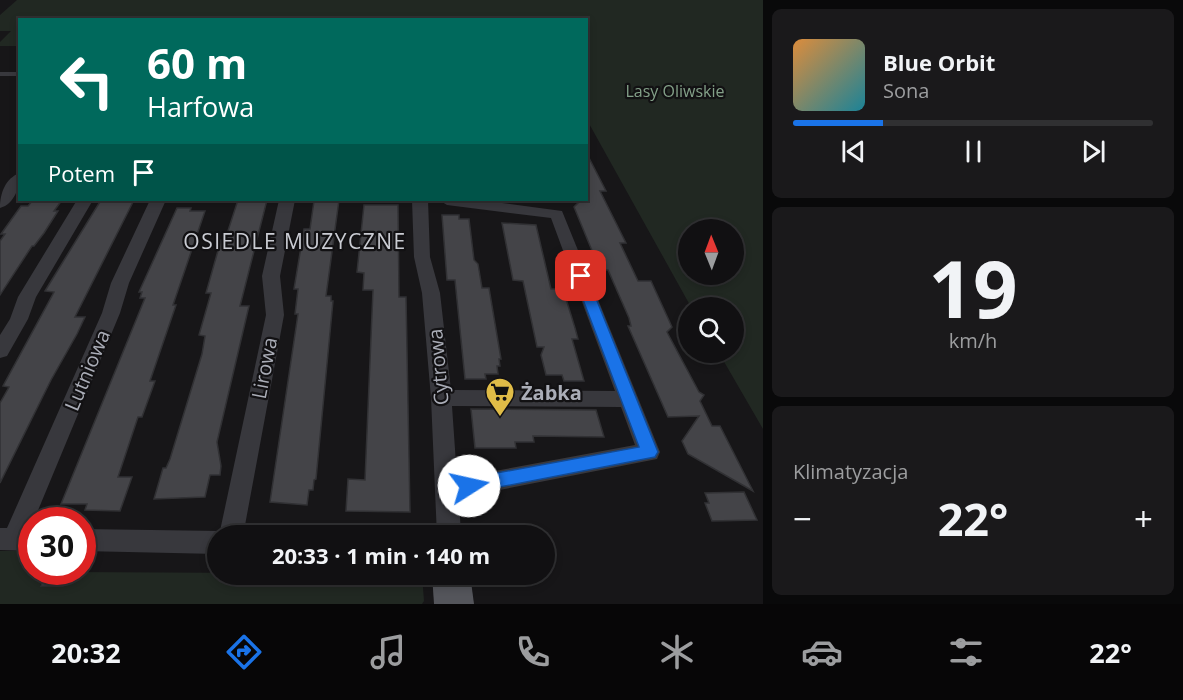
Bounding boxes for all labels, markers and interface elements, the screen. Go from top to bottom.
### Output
text: 60 m [147,34,247,91]
icon: left [48,42,126,120]
text: Blue Orbit [883,47,995,77]
text: Sona [883,77,929,104]
park label: Lasy Oliwskie [625,80,725,102]
text: Harfowa [147,88,254,125]
icon: previous [837,135,870,168]
icon: pause [957,135,990,168]
icon: next [1077,135,1110,168]
icon: arrive [127,156,160,189]
text: Potem [48,158,115,188]
north arrow [678,219,744,285]
map controls [678,219,744,363]
district label: OSIEDLE MUZYCZNE [183,227,407,255]
text: 19 [928,235,1018,341]
pin [555,250,606,301]
icon: arrive [564,259,597,292]
button: search [678,297,744,363]
street label: Lutniowa [58,325,116,415]
text: km/h [949,327,997,354]
street label: Cytrowa [421,328,455,406]
street label: Lirowa [245,335,283,401]
supermarket icon: Żabka [484,376,516,418]
place label: Żabka [521,379,582,406]
position arrow [437,454,501,518]
text: Klimatyzacja [793,458,908,485]
text: 22° [938,488,1008,549]
text: − [793,496,812,541]
text: + [1134,496,1153,541]
speed limit sign: 30 [18,507,96,585]
text: 20:33 · 1 min · 140 m [272,540,490,570]
icon: directions [223,631,265,673]
icon: music [367,631,409,673]
icon: phone [512,631,554,673]
icon: climate [656,631,698,673]
icon: car [801,631,843,673]
icon: filters [945,631,987,673]
text: 20:32 [51,634,121,671]
text: 22° [1089,634,1132,671]

